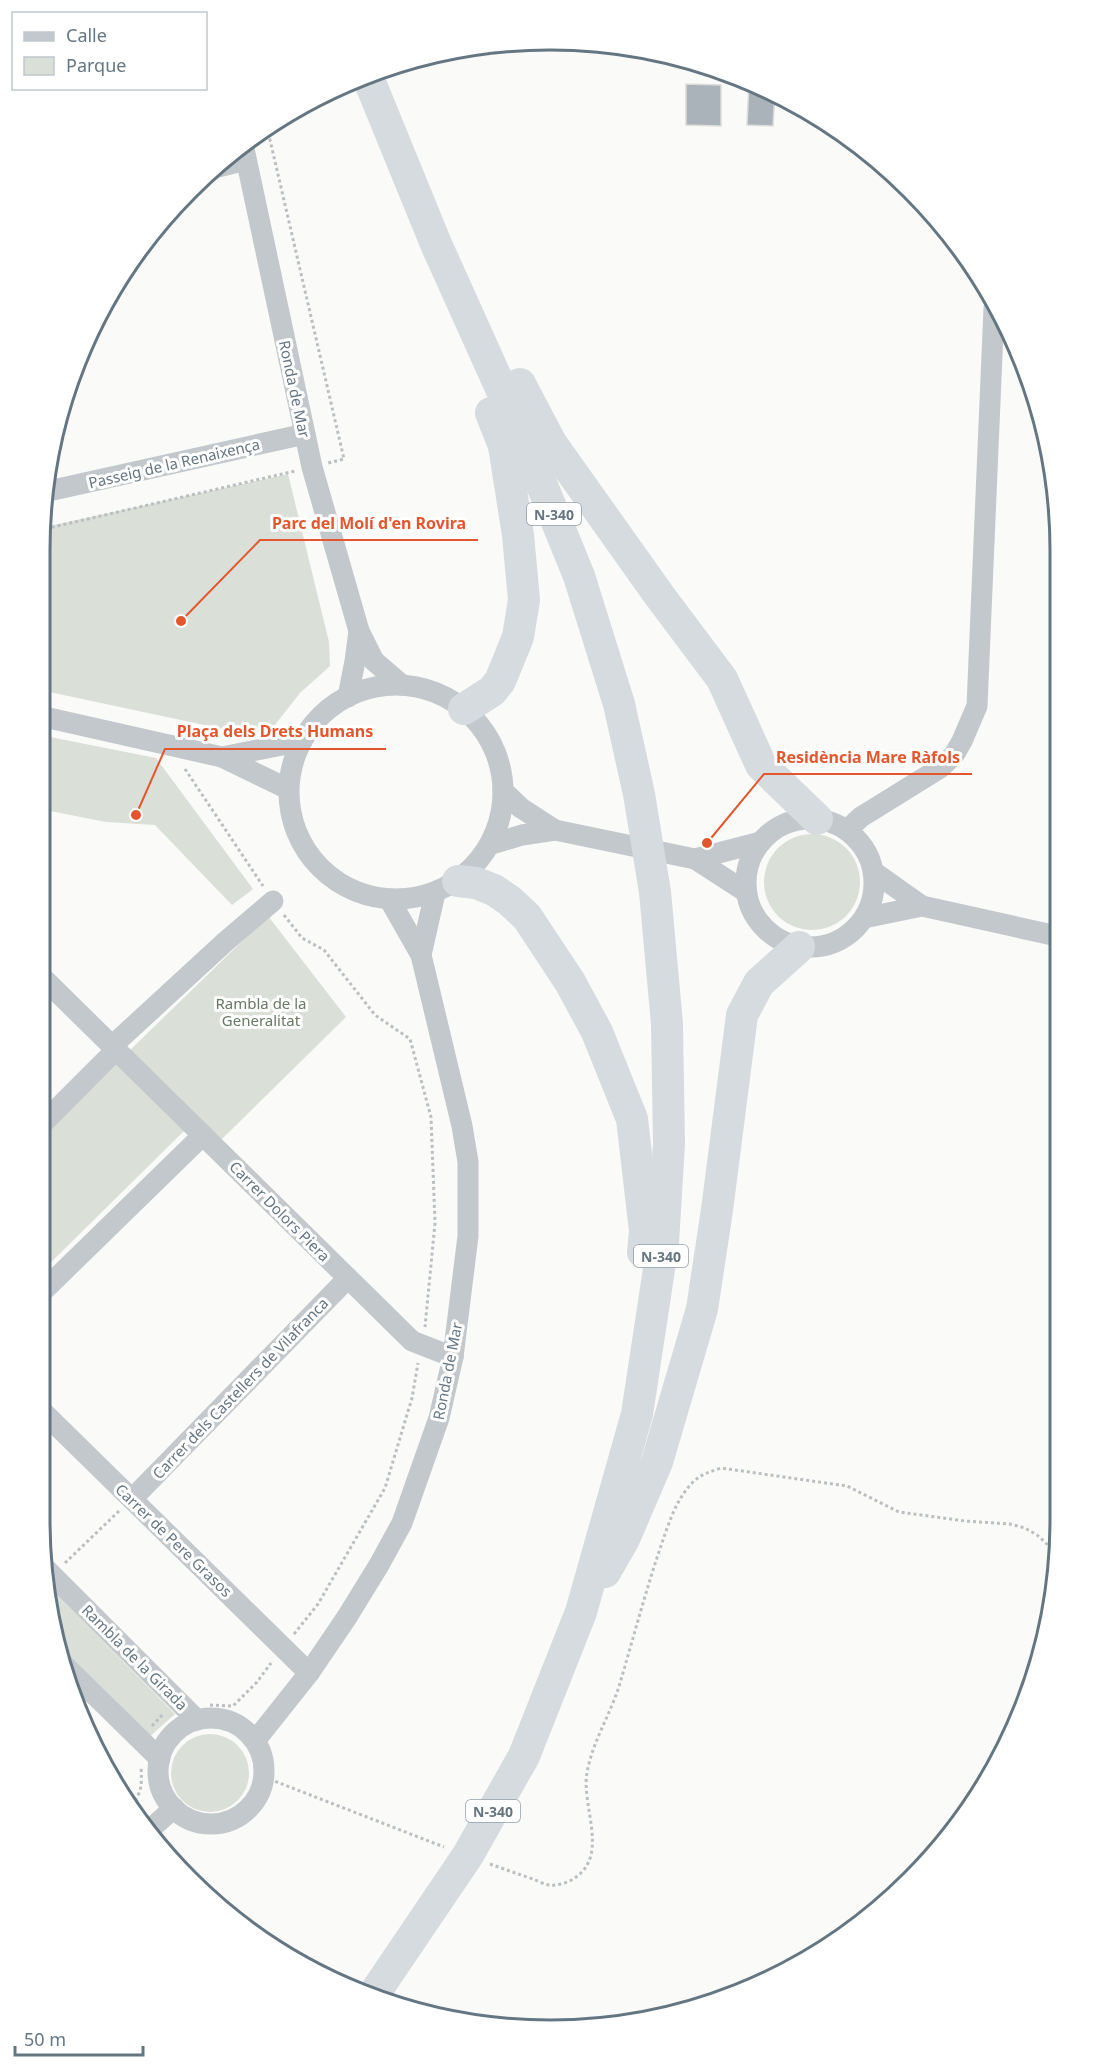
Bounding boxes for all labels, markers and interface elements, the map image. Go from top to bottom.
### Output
legend [12,12,207,90]
text: Calle [66,23,107,47]
text: Parque [66,53,126,77]
street label: Ronda de Mar [275,338,315,440]
street label: Passeig de la Renaixença [86,434,262,492]
road number: N-340 [527,503,581,525]
callout: Parc del Molí d'en Rovira [260,506,478,540]
text: Parc del Molí d'en Rovira [272,512,466,534]
callout: Plaça dels Drets Humans [165,715,386,749]
text: Plaça dels Drets Humans [177,720,373,742]
callout: Residència Mare Ràfols [764,740,972,774]
text: Residència Mare Ràfols [776,746,960,768]
park label: Rambla de la Generalitat [215,993,307,1030]
street label: Carrer Dolors Piera [225,1156,335,1266]
road number: N-340 [634,1245,688,1267]
street label: Carrer dels Castellers de Vilafranca [148,1293,332,1483]
street label: Ronda de Mar [428,1320,466,1422]
street label: Carrer de Pere Grasos [111,1479,237,1601]
street label: Rambla de la Girada [78,1600,192,1714]
road number: N-340 [466,1800,520,1822]
scale bar [15,2019,142,2057]
text: 50 m [24,2027,66,2051]

